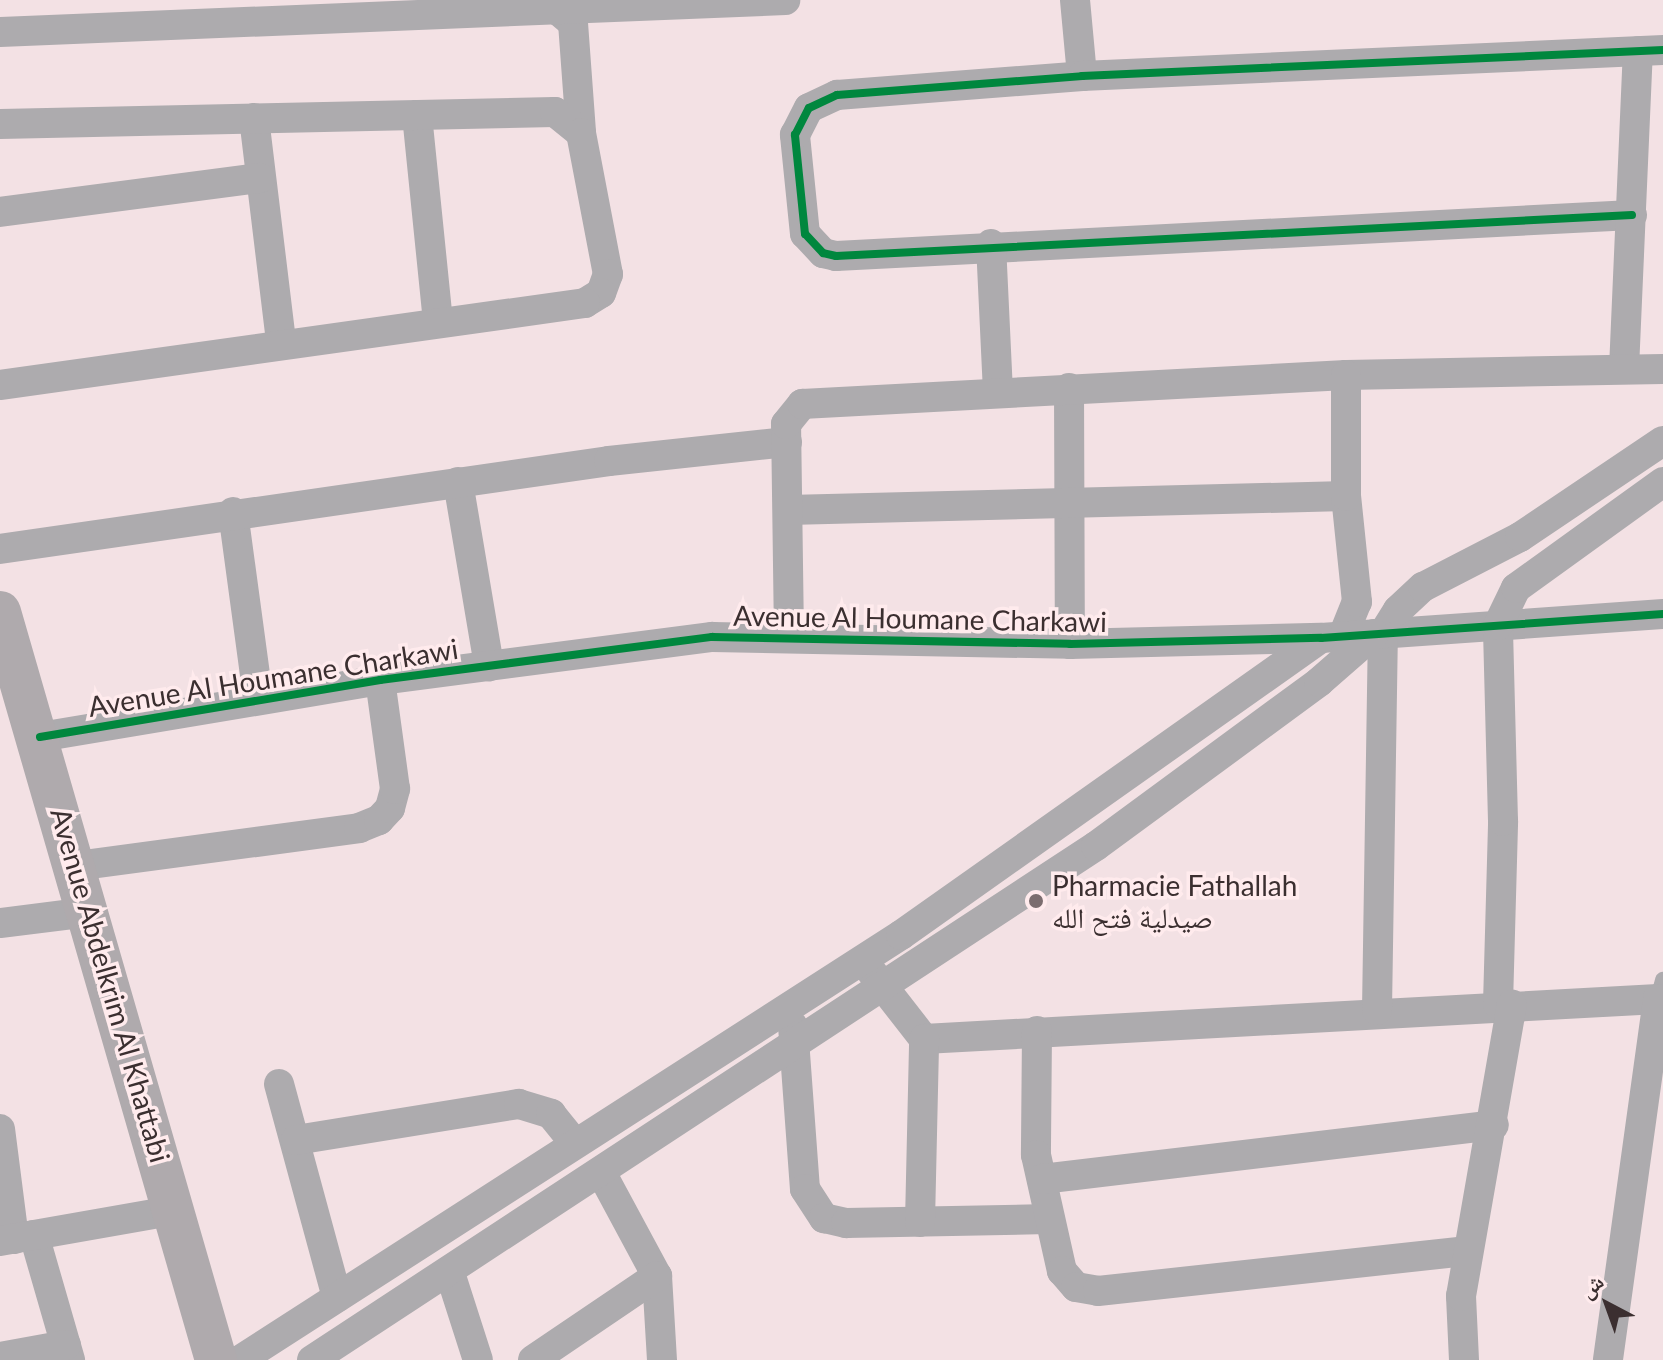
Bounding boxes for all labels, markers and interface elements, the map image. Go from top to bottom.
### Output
street label: Avenue Al Houmane Charkawi [732,598,1108,638]
street label: Avenue Al Houmane Charkawi [85,631,461,723]
street label: Avenue Abdelkrim Al Khattabi [44,803,178,1167]
place label: Pharmacie Fathallah صيدلية فتح الله [1052,868,1297,934]
marker: Pharmacie Fathallah صيدلية فتح الله [1027,892,1045,910]
north arrow [1567,1264,1647,1344]
text: ش [1573,1268,1609,1303]

